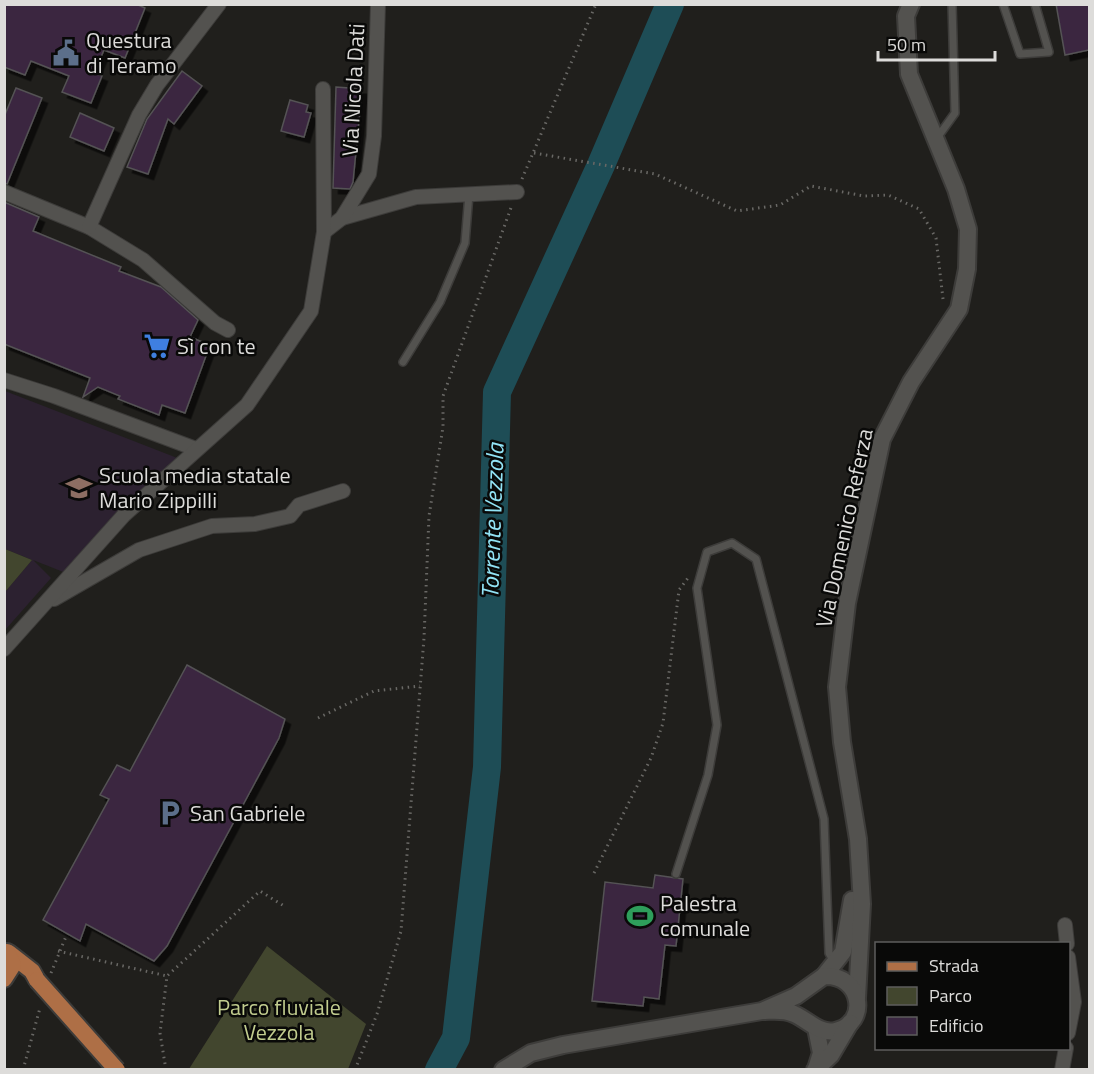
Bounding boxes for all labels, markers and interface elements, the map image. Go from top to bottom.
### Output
place label: Questura di Teramo [86,23,177,82]
street label: Via Nicola Dati [333,23,373,157]
scale bar [878,24,995,62]
text: 50 m [887,31,926,58]
public building icon: Questura di Teramo [51,38,81,68]
place label: Sì con te [177,329,256,363]
supermarket icon: Sì con te [142,331,172,361]
street label: Via Domenico Referza [806,425,882,631]
water label: Torrente Vezzola [471,441,513,599]
place label: Scuola media statale Mario Zippilli [99,458,291,517]
school or university icon: Scuola media statale Mario Zippilli [64,473,94,503]
place label: San Gabriele [190,796,305,830]
parking icon: San Gabriele [155,798,185,828]
place label: Palestra comunale [660,886,750,945]
sports icon: Palestra comunale [625,901,655,931]
legend [875,942,1070,1050]
text: Strada [929,952,979,979]
text: Parco [929,982,972,1009]
park label: Parco fluviale Vezzola [217,990,341,1049]
text: Edificio [929,1012,983,1039]

